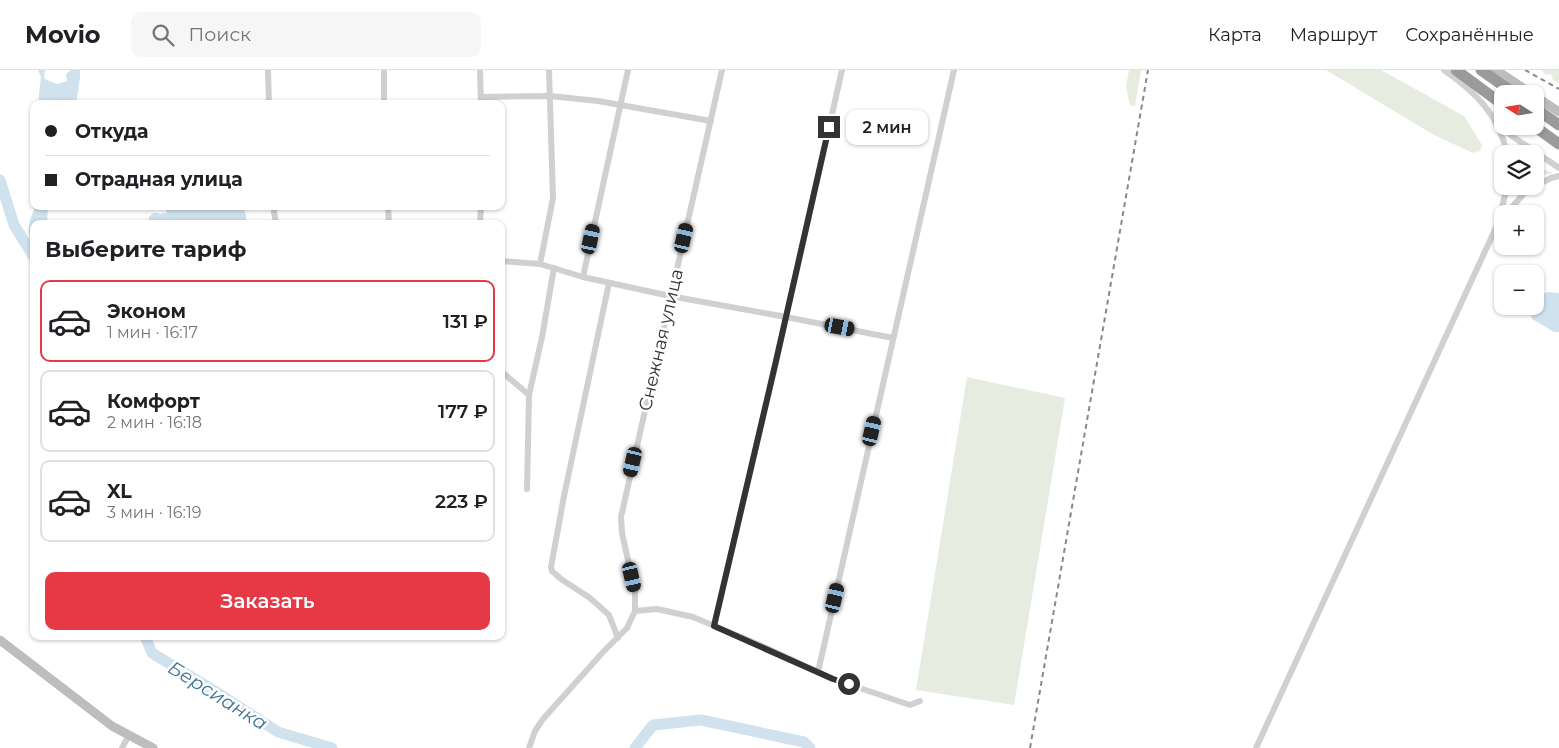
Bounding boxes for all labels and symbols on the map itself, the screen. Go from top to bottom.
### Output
north arrow [1494,85,1544,135]
callout: 2 мин [846,110,929,144]
route end [818,116,840,138]
car [673,222,694,254]
car [580,223,601,255]
street label: Снежная улица [634,267,688,413]
car [823,317,856,337]
car [861,415,882,447]
car [622,446,643,478]
car [621,561,642,593]
car [824,582,845,614]
water label: Берсианка [164,656,272,735]
route start [838,673,860,695]

